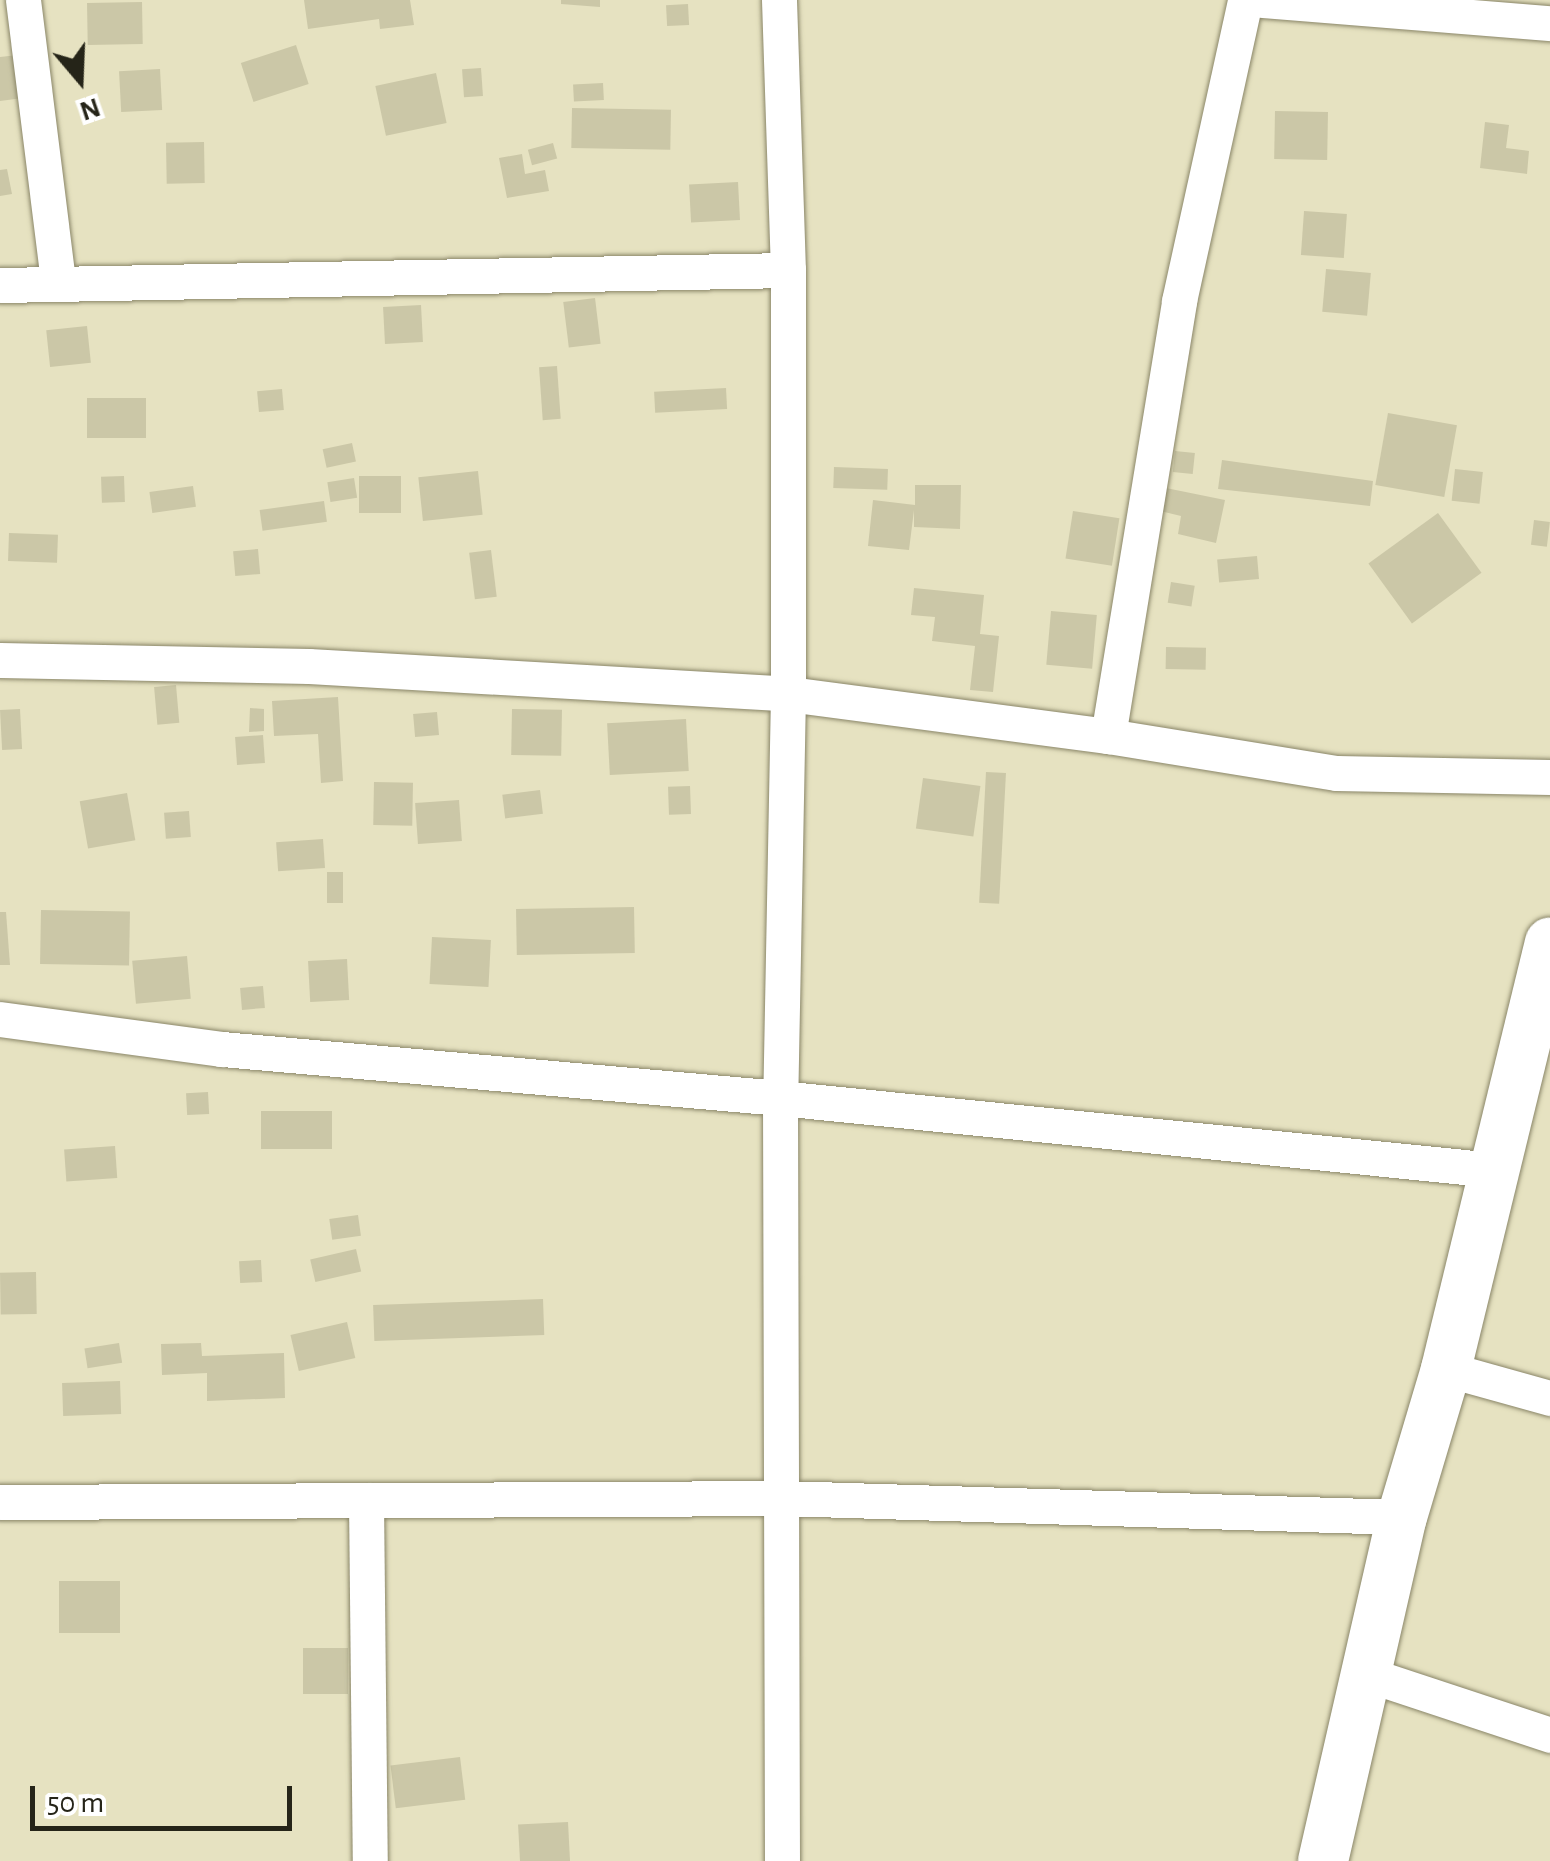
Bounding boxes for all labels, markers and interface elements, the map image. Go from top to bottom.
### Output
north arrow [30,30,130,130]
text: N [76,92,104,125]
scale bar [35,1766,298,1828]
text: 50 m [47,1788,104,1818]

